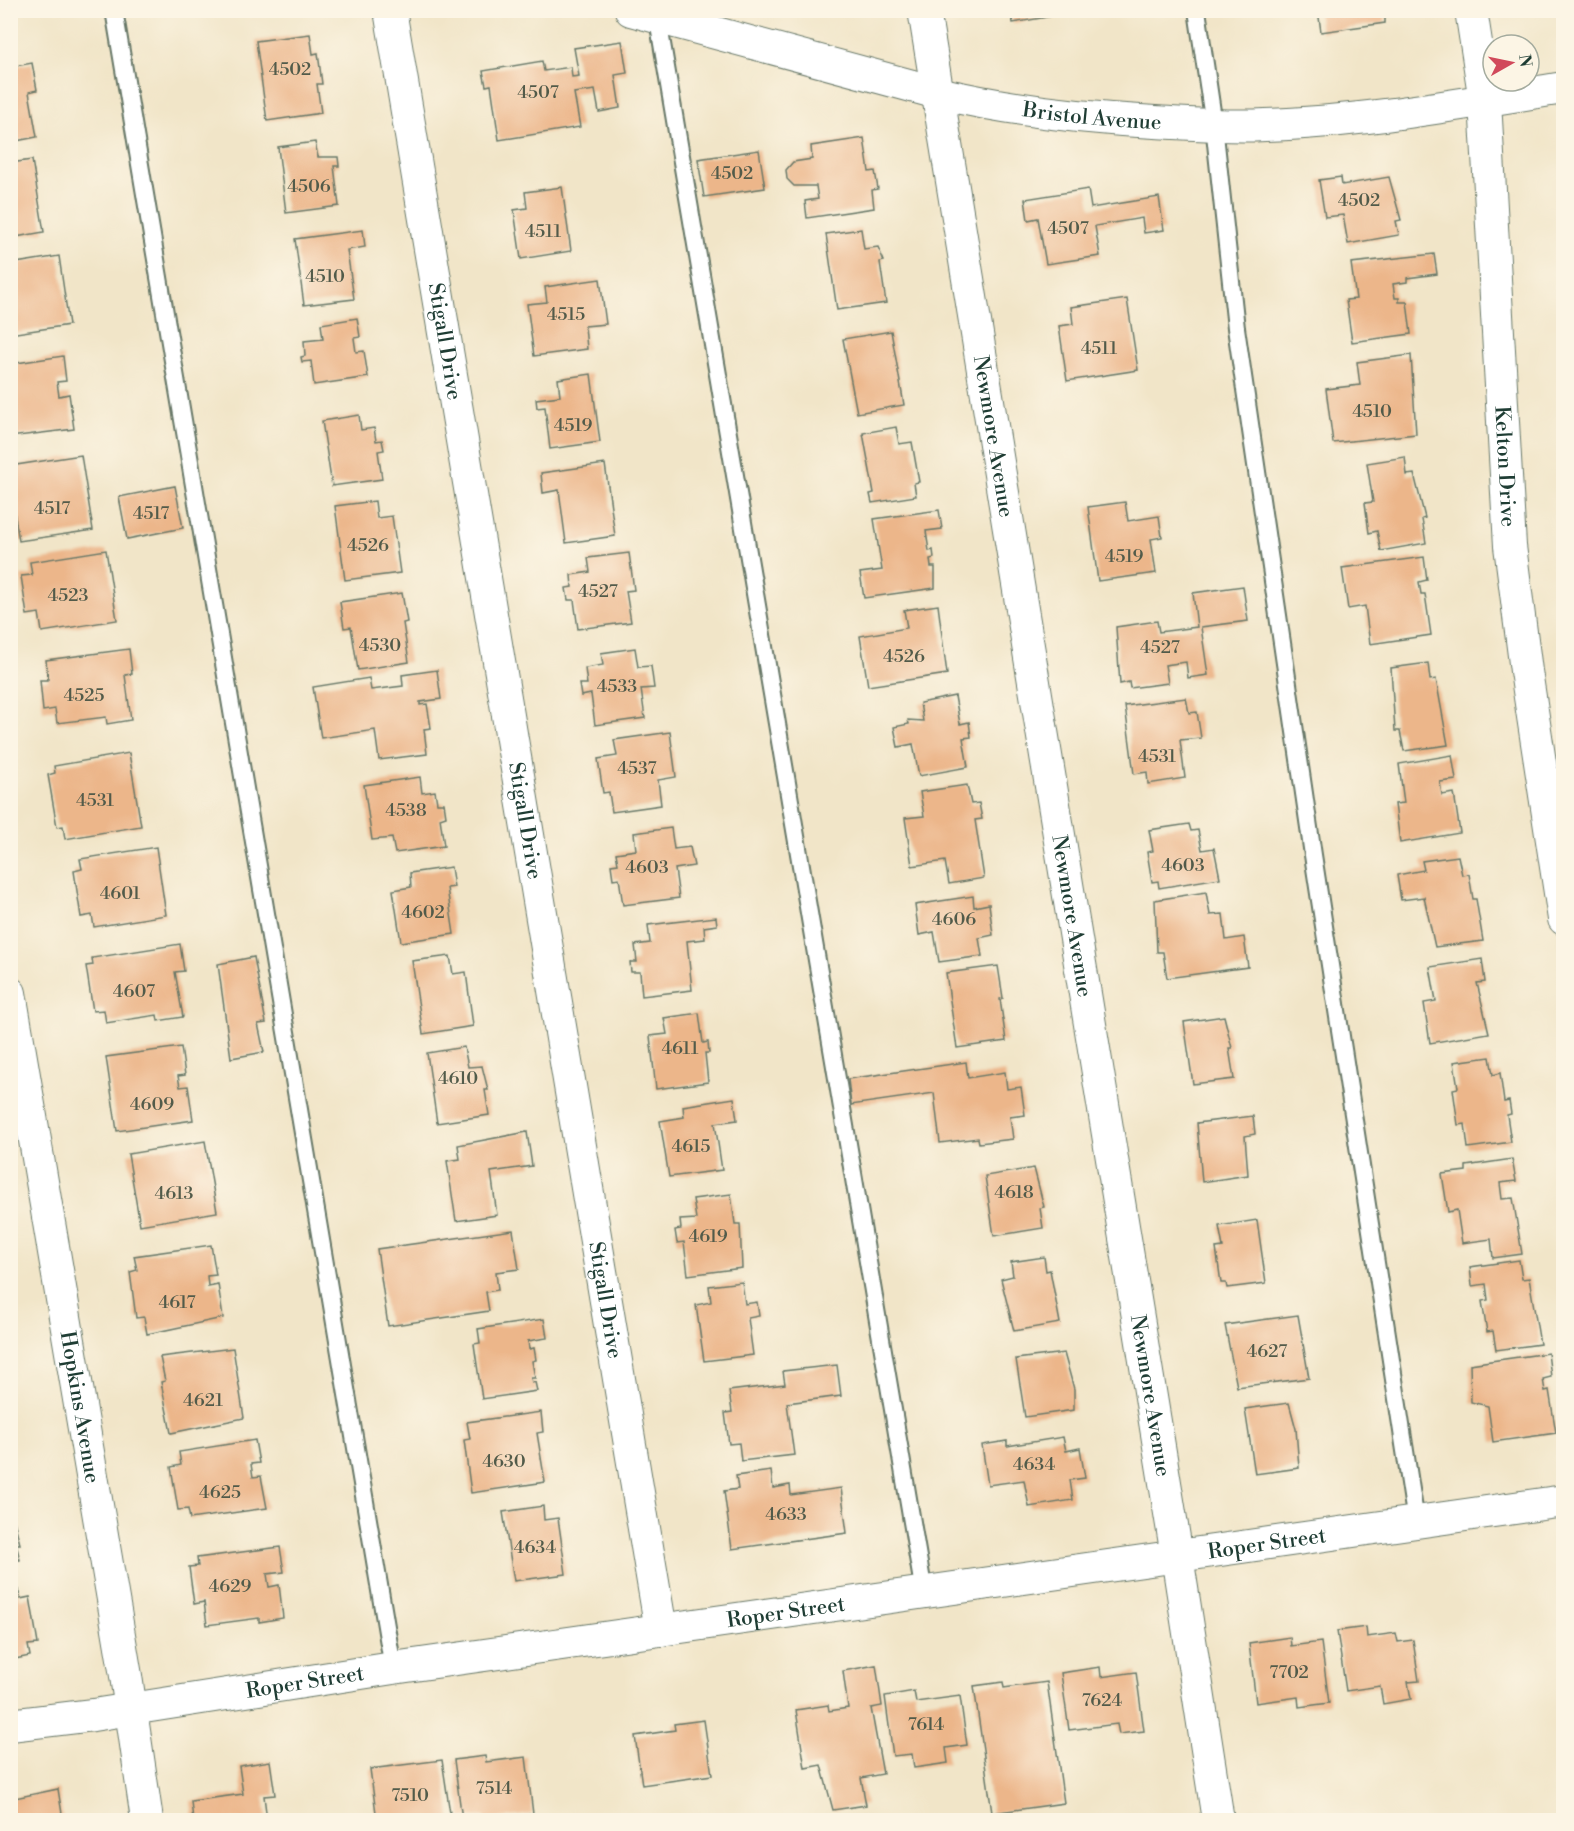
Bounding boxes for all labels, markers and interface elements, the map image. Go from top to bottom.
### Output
north arrow [1481,33,1541,93]
text: N [1514,53,1536,69]
house number: 4502 [269,58,311,81]
house number: 4507 [517,81,559,104]
street label: Bristol Avenue [1020,97,1162,136]
house number: 4502 [711,162,753,185]
house number: 4506 [287,175,331,198]
house number: 4502 [1338,189,1380,212]
house number: 4507 [1047,217,1089,240]
house number: 4511 [525,220,562,243]
house number: 4510 [305,265,345,288]
street label: Stigall Drive [422,281,467,402]
house number: 4515 [547,303,585,326]
house number: 4511 [1081,337,1118,360]
street label: Newmore Avenue [967,354,1019,519]
house number: 4510 [1352,400,1392,423]
street label: Kelton Drive [1488,405,1521,528]
house number: 4519 [554,414,592,437]
house number: 4517 [34,497,70,520]
house number: 4517 [133,502,169,525]
house number: 4526 [347,534,389,557]
house number: 4519 [1105,545,1143,568]
house number: 4527 [578,580,618,603]
house number: 4523 [48,584,88,607]
house number: 4530 [359,634,401,657]
house number: 4527 [1140,636,1180,659]
house number: 4526 [883,645,925,668]
house number: 4533 [597,675,637,698]
house number: 4525 [64,684,104,707]
house number: 4531 [1138,745,1176,768]
house number: 4537 [617,757,657,780]
street label: Stigall Drive [502,760,547,881]
house number: 4531 [76,789,114,812]
house number: 4538 [385,799,427,822]
street label: Newmore Avenue [1045,833,1097,999]
house number: 4603 [1161,854,1205,877]
house number: 4603 [625,856,669,879]
house number: 4601 [100,882,141,905]
house number: 4602 [401,901,445,924]
house number: 4606 [932,908,976,931]
house number: 4607 [113,980,155,1003]
house number: 4611 [661,1037,699,1060]
house number: 4610 [438,1067,478,1090]
house number: 4609 [130,1093,174,1116]
house number: 4615 [672,1135,710,1158]
house number: 4618 [994,1181,1034,1204]
house number: 4613 [155,1182,193,1205]
house number: 4619 [688,1225,728,1248]
street label: Stigall Drive [582,1240,627,1361]
house number: 4617 [158,1291,196,1314]
street label: Newmore Avenue [1124,1313,1176,1479]
street label: Hopkins Avenue [54,1329,105,1485]
house number: 4627 [1247,1340,1287,1363]
house number: 4621 [183,1389,223,1412]
house number: 4630 [482,1450,526,1473]
house number: 4634 [1013,1453,1056,1476]
house number: 4625 [199,1481,241,1504]
house number: 4633 [765,1503,807,1526]
street label: Roper Street [1206,1523,1329,1566]
house number: 4634 [514,1536,557,1559]
house number: 4629 [209,1575,251,1598]
street label: Roper Street [725,1592,847,1634]
street label: Roper Street [244,1661,367,1705]
house number: 7702 [1269,1661,1309,1684]
house number: 7624 [1082,1689,1123,1712]
house number: 7614 [908,1713,945,1736]
house number: 7514 [476,1777,512,1800]
house number: 7510 [391,1784,429,1807]

